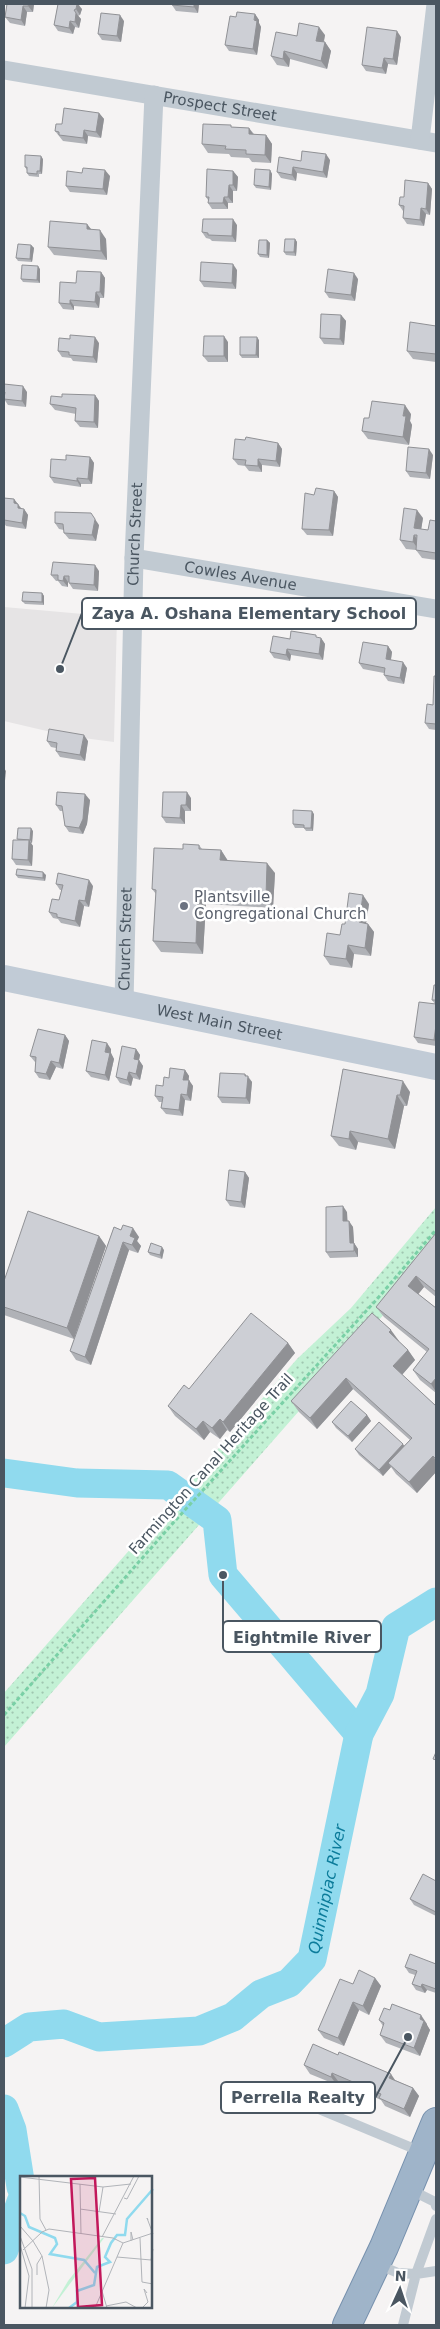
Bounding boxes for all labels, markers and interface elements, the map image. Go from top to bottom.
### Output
street label: Prospect Street [162,88,278,125]
street label: Church Street [124,482,146,586]
street label: Cowles Avenue [183,558,298,594]
callout: Zaya A. Oshana Elementary School [82,598,416,629]
text: Zaya A. Oshana Elementary School [92,604,406,623]
street label: Church Street [115,887,136,991]
place label: Plantsville Congregational Church [194,888,366,923]
marker: Plantsville Congregational Church [178,900,190,912]
street label: West Main Street [155,1001,284,1044]
street label: Farmington Canal Heritage Trail [125,1370,297,1558]
callout: Eightmile River [223,1621,381,1652]
text: Eightmile River [233,1628,371,1647]
water label: Quinnipiac River [304,1821,350,1956]
callout: Perrella Realty [221,2082,375,2113]
text: Perrella Realty [231,2088,366,2107]
inset map [20,2176,152,2309]
north arrow [375,2264,425,2314]
text: N [394,2268,407,2284]

